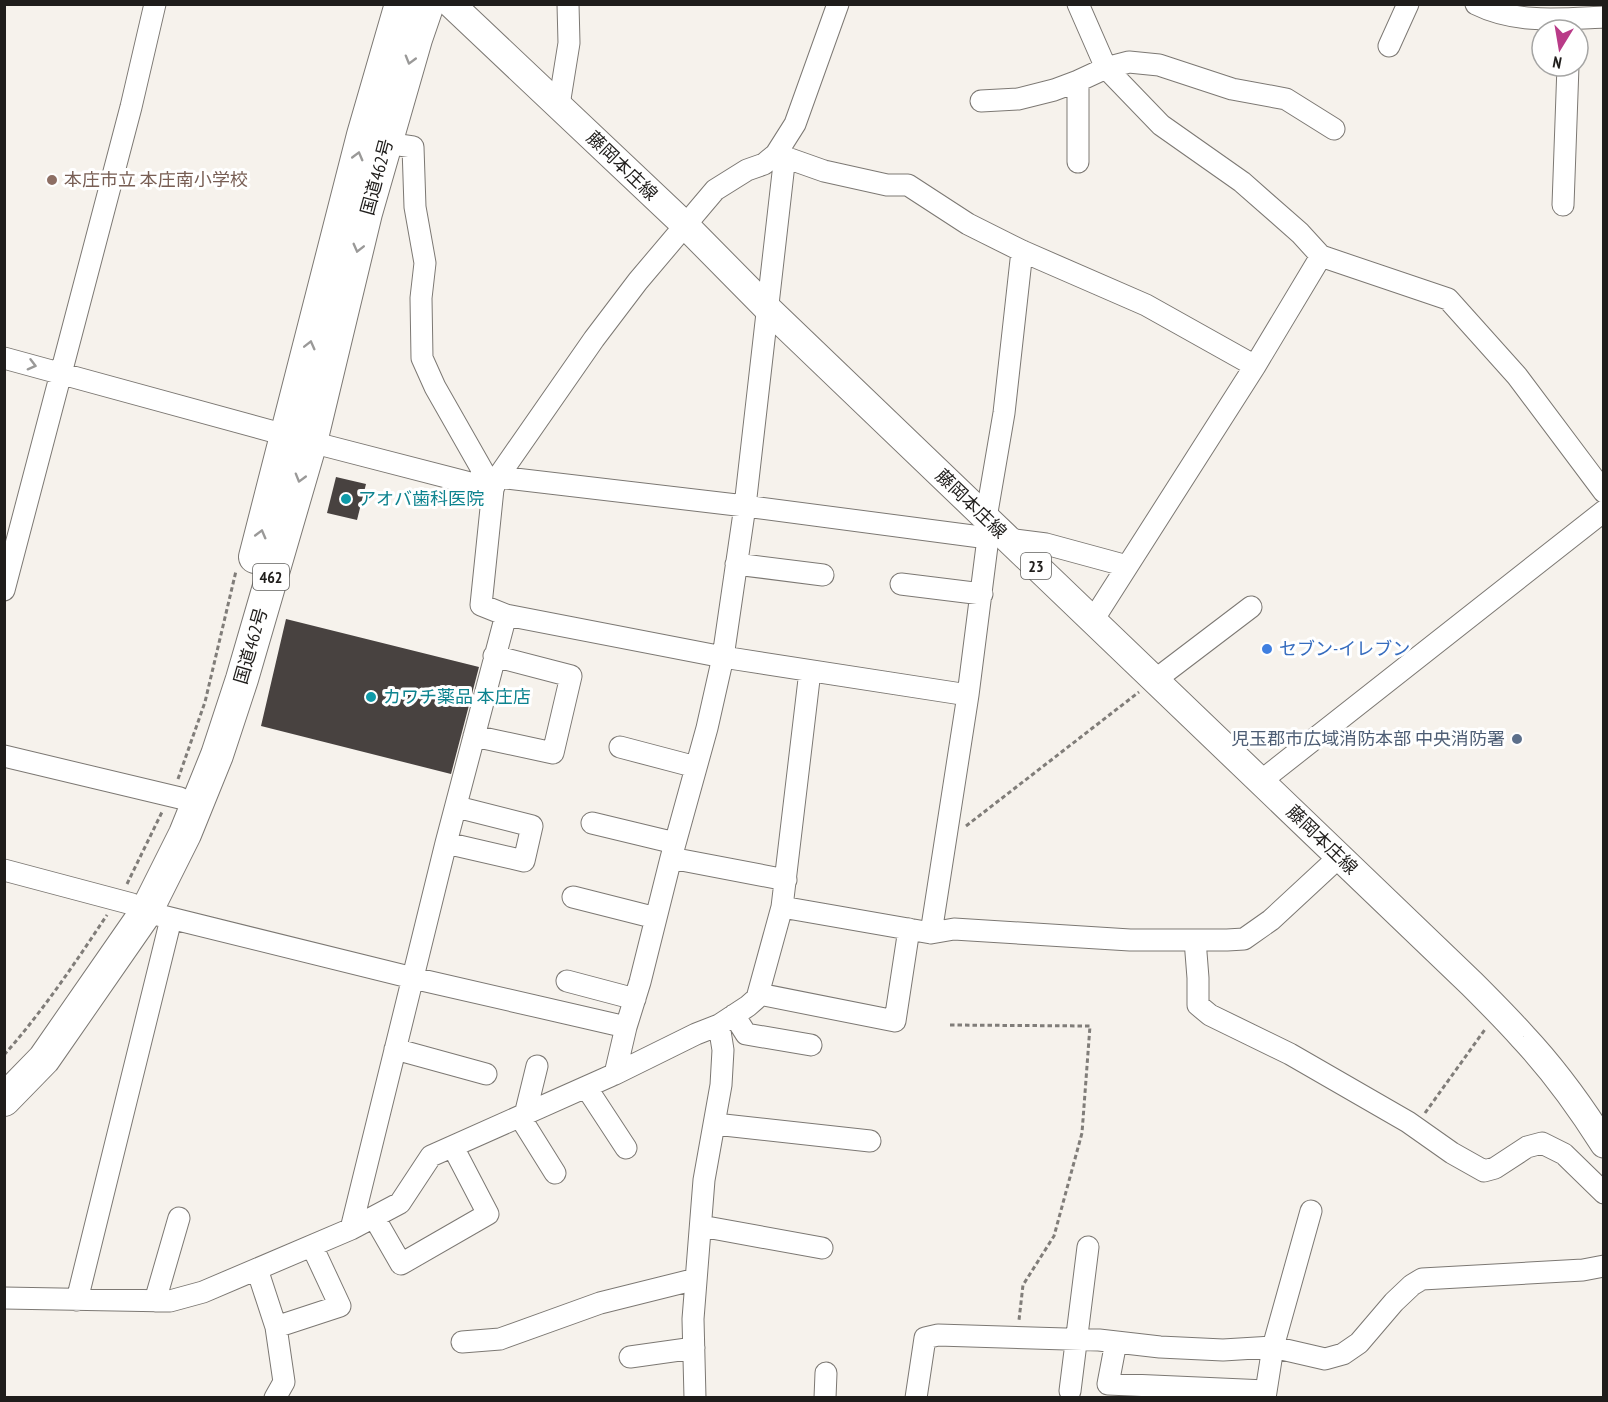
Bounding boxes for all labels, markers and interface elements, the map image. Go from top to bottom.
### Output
north arrow [1530,18,1590,78]
text: N [1551,52,1563,73]
one-way arrow [405,54,417,65]
street label: 藤岡本庄線 [582,126,663,205]
street label: 国道462号 [355,136,398,218]
one-way arrow [351,151,363,162]
place label: 本庄市立 本庄南小学校 [64,168,248,191]
marker: 本庄市立 本庄南小学校 [45,173,59,187]
one-way arrow [352,243,365,253]
one-way arrow [302,340,315,350]
one-way arrow [27,358,37,371]
street label: 藤岡本庄線 [931,464,1012,543]
one-way arrow [295,472,307,483]
place label: アオバ歯科医院 [358,487,484,510]
marker: アオバ歯科医院 [339,492,353,506]
one-way arrow [254,529,267,539]
road number: 23 [1021,553,1051,579]
road number: 462 [253,564,289,590]
street label: 国道462号 [229,605,272,687]
place label: セブン-イレブン [1279,637,1410,660]
marker: セブン-イレブン [1260,642,1274,656]
place label: カワチ薬品 本庄店 [383,685,531,708]
marker: カワチ薬品 本庄店 [364,690,378,704]
place label: 児玉郡市広域消防本部 中央消防署 [1231,727,1505,750]
marker: 児玉郡市広域消防本部 中央消防署 [1510,732,1524,746]
street label: 藤岡本庄線 [1282,800,1363,879]

